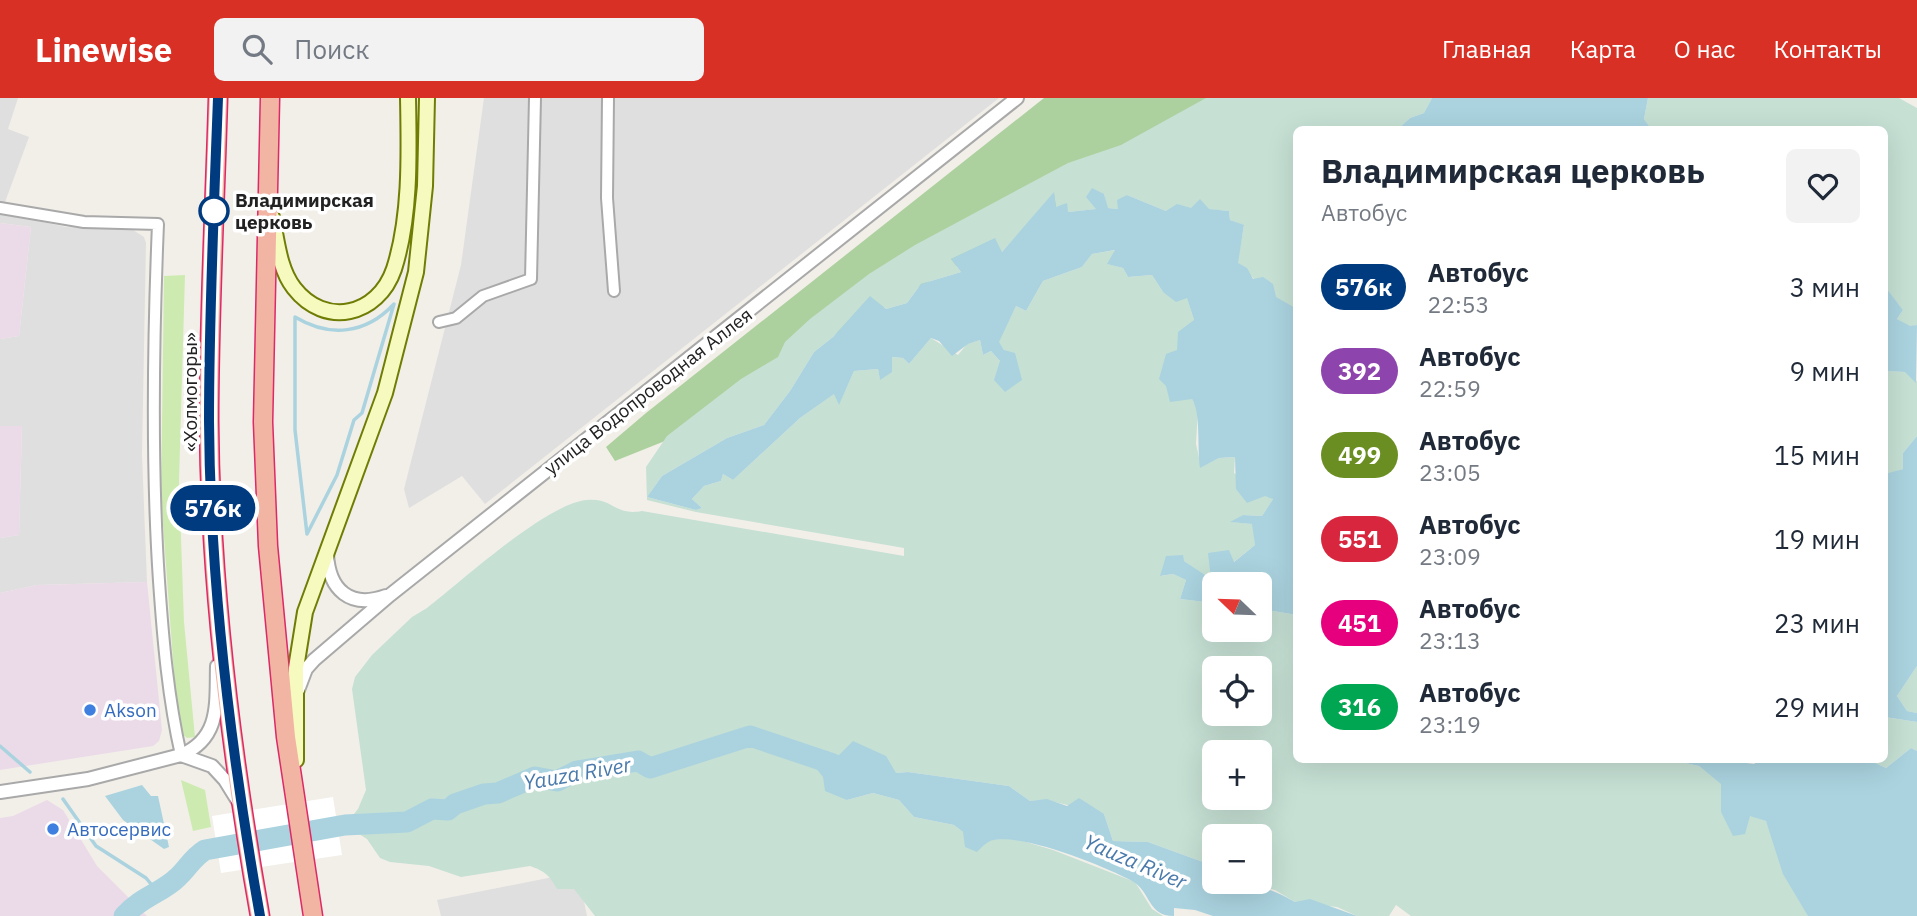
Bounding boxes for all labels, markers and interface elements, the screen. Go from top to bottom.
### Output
search box [214,18,704,81]
text: Linewise [35,28,172,71]
icon: search [238,30,276,68]
text: Поиск [294,32,370,66]
text: Главная [1442,33,1532,65]
text: Карта [1570,33,1636,65]
text: О нас [1674,33,1735,65]
text: Контакты [1773,33,1882,65]
text: Владимирская церковь [1321,149,1705,192]
button: heart [1786,149,1860,223]
place label: Владимирская церковь [235,188,374,234]
marker: Владимирская церковь [199,196,229,226]
text: Автобус [1321,197,1407,227]
text: Автобус [1427,255,1529,289]
text: 3 мин [1790,270,1860,304]
text: 576к [1335,271,1392,303]
text: 22:53 [1427,289,1489,319]
street label: улица Водопроводная Аллея [539,302,757,480]
street label: «Холмогоры» [178,332,202,452]
text: Автобус [1419,339,1521,373]
text: 9 мин [1790,354,1860,388]
text: 392 [1338,355,1381,387]
text: 22:59 [1419,373,1481,403]
text: Автобус [1419,423,1521,457]
text: 15 мин [1774,438,1860,472]
text: 499 [1338,439,1381,471]
text: 23:05 [1419,457,1481,487]
line badge: 576к [164,485,262,531]
text: 576к [184,492,242,524]
text: Автобус [1419,507,1521,541]
text: 19 мин [1774,522,1860,556]
text: 551 [1338,523,1381,555]
text: 23:09 [1419,541,1481,571]
north arrow [1202,572,1272,642]
map controls [1202,572,1272,894]
text: Автобус [1419,591,1521,625]
text: 23 мин [1774,606,1860,640]
text: 451 [1338,607,1381,639]
text: 23:13 [1419,625,1481,655]
button: locate [1202,656,1272,726]
text: Автобус [1419,675,1521,709]
text: 29 мин [1774,690,1860,724]
text: 316 [1338,691,1381,723]
place label: Akson [104,698,157,722]
marker: Akson [82,702,98,718]
text: 23:19 [1419,709,1481,739]
button: + [1202,740,1272,810]
water label: Yauza River [521,750,634,796]
place label: Автосервис [67,817,172,841]
marker: Автосервис [45,821,61,837]
button: − [1202,824,1272,894]
water label: Yauza River [1080,827,1192,896]

